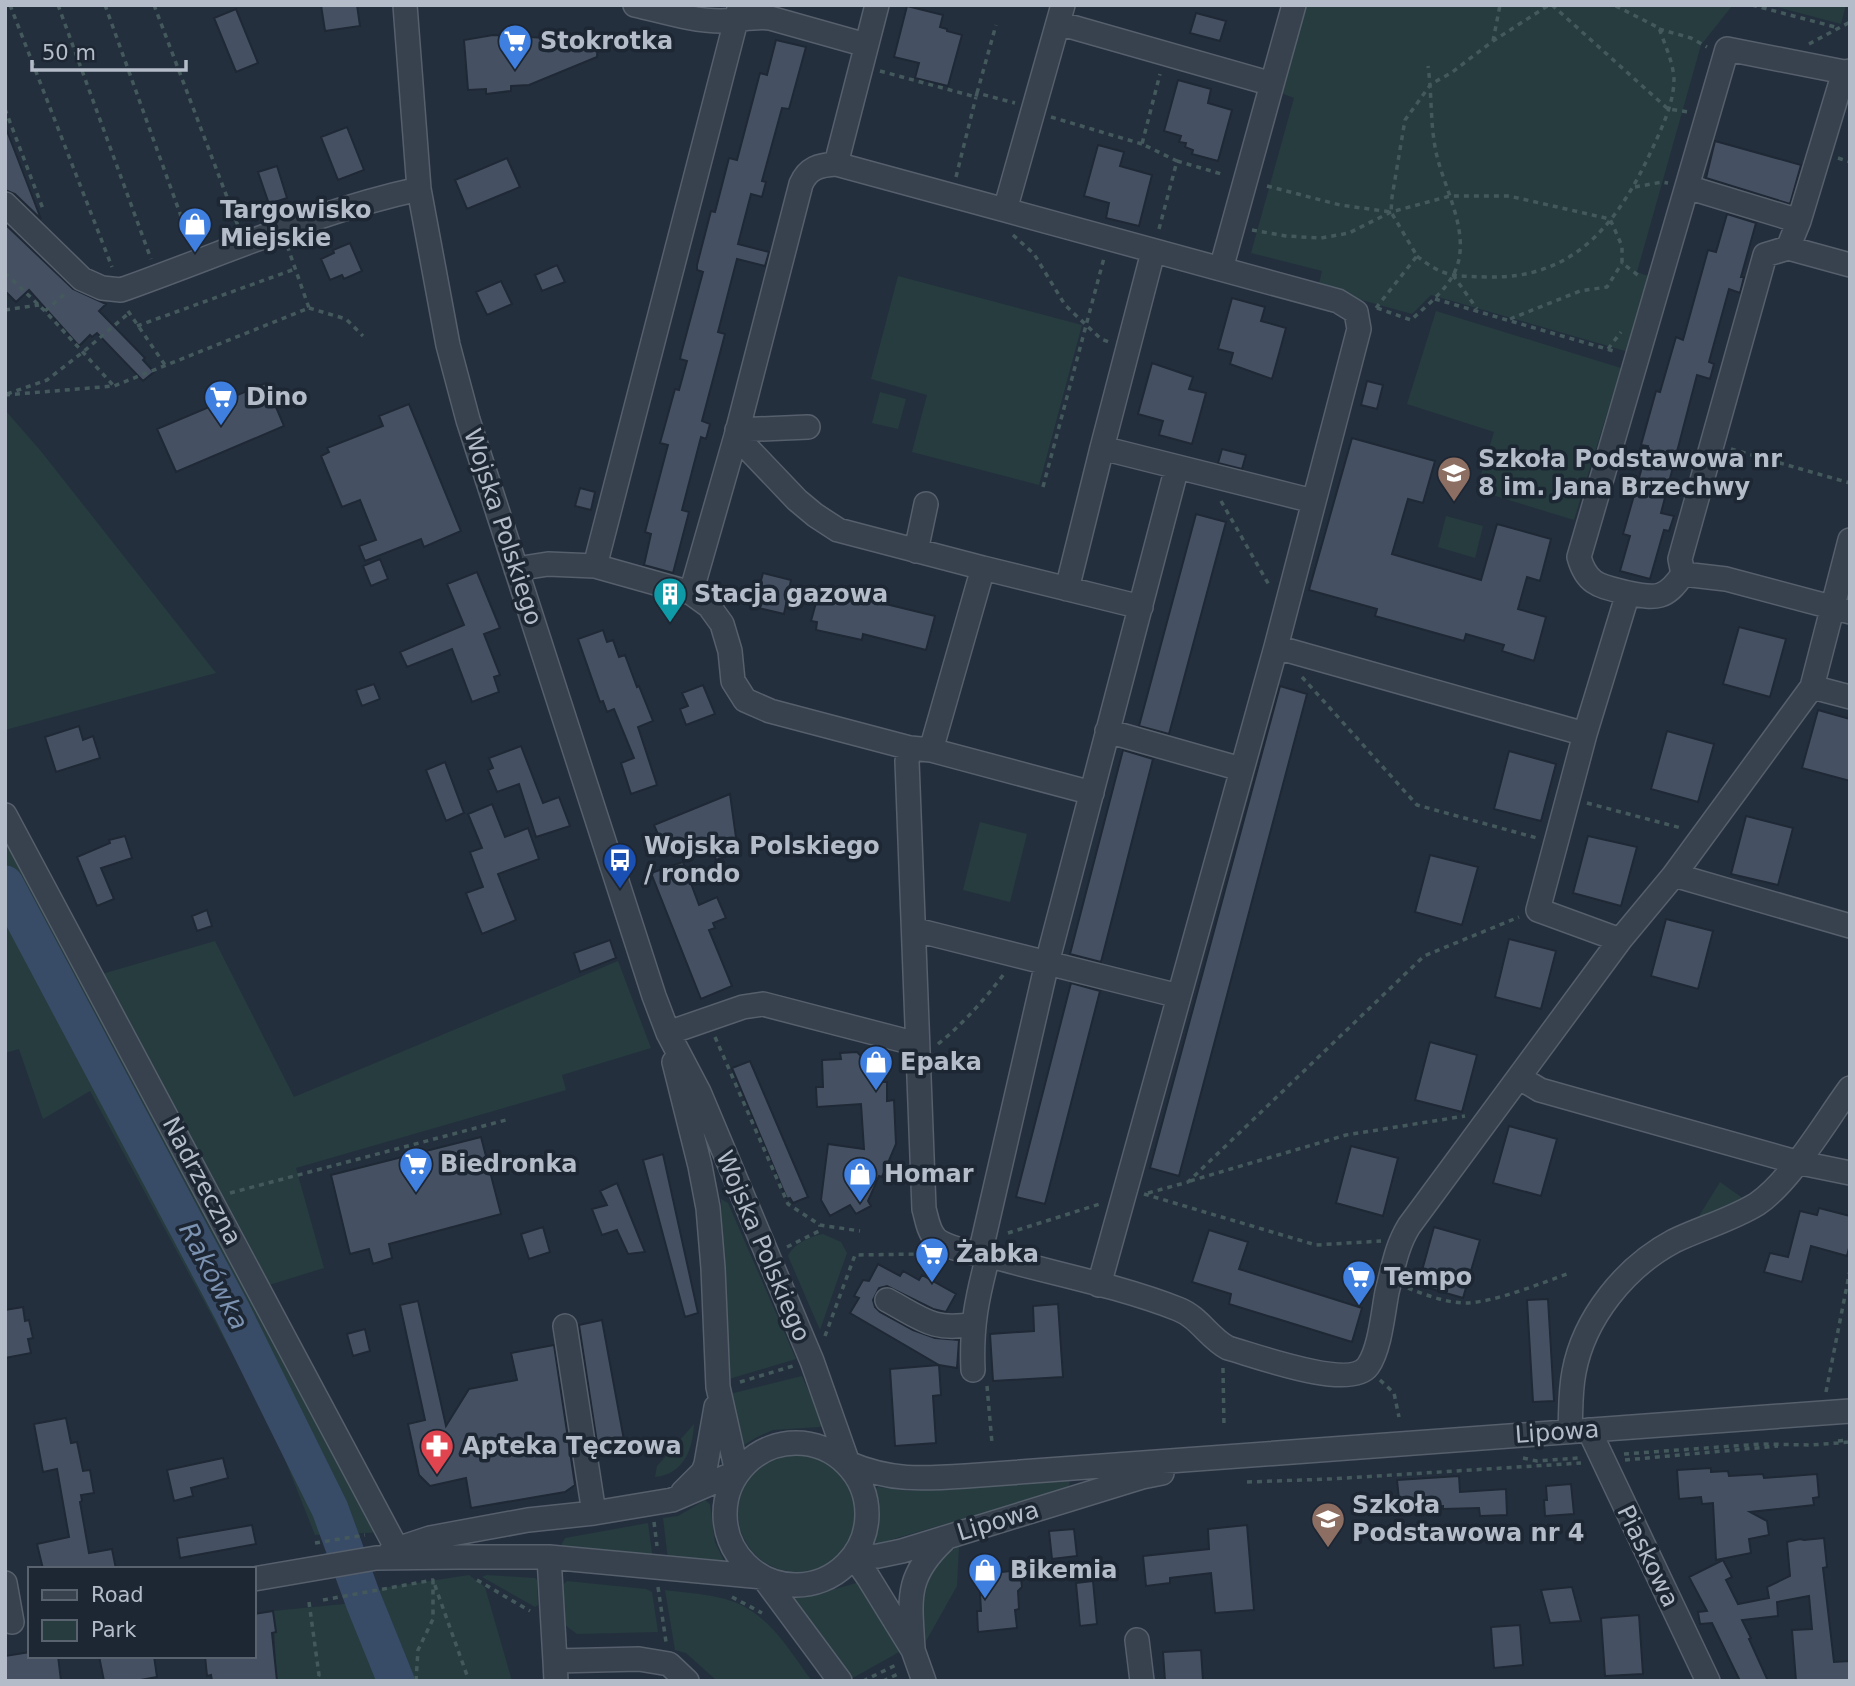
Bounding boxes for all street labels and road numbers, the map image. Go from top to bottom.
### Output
street label: Wojska Polskiego [458,425,548,629]
street label: Nadrzeczna [157,1112,247,1250]
street label: Wojska Polskiego [710,1146,816,1346]
street label: Lipowa [1514,1415,1600,1449]
street label: Lipowa [954,1495,1042,1547]
street label: Piaskowa [1611,1500,1685,1612]

